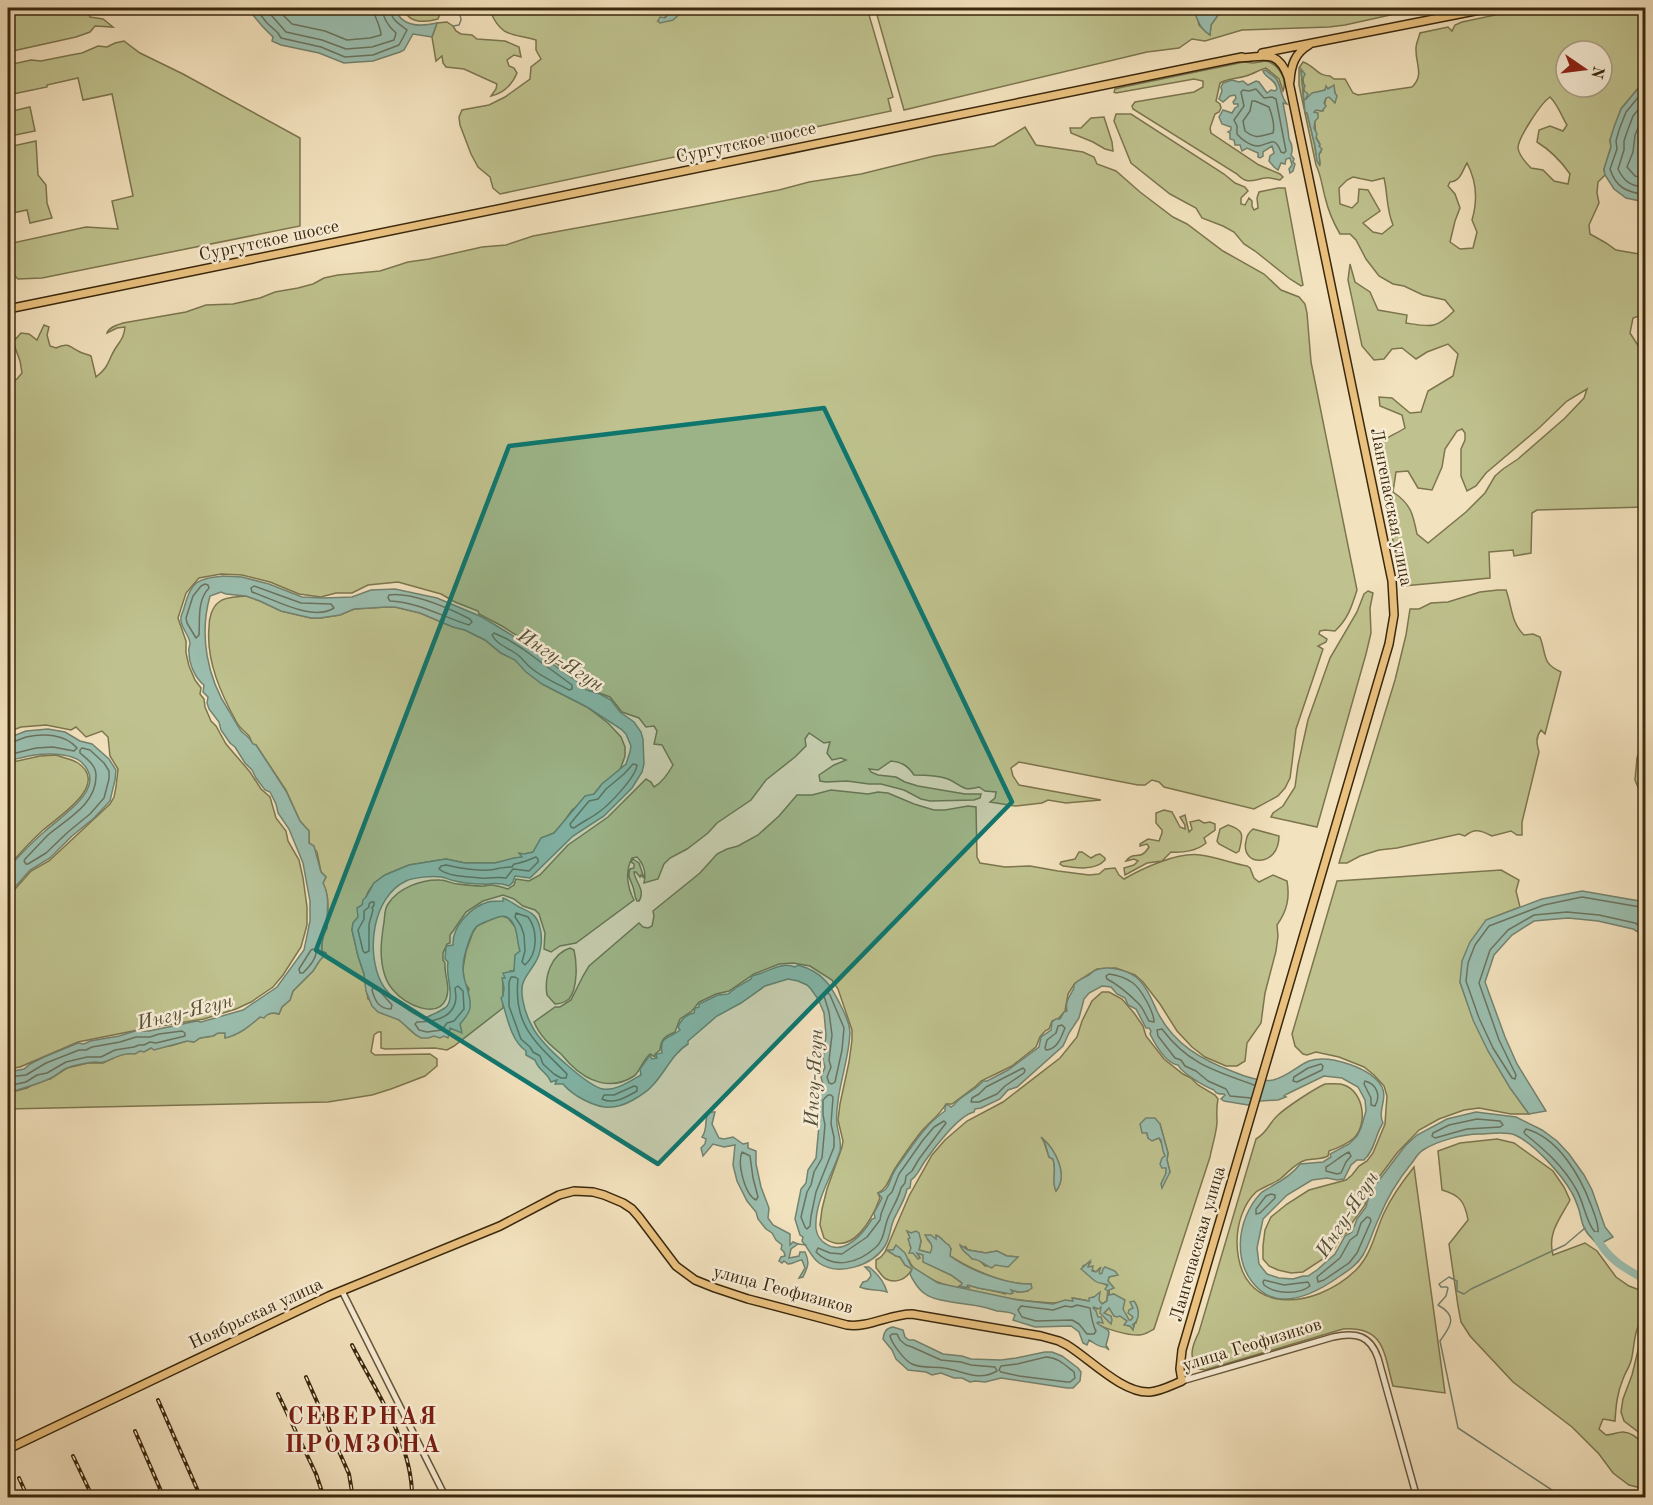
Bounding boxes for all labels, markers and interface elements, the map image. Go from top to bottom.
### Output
north arrow [1554,39,1614,99]
text: N [1587,64,1606,81]
street label: Сургутское шоссе [674,119,818,167]
street label: Сургутское шоссе [197,217,341,265]
street label: Лангепасская улица [1367,426,1415,588]
water label: Ингу-Ягун [512,625,607,696]
water label: Ингу-Ягун [134,991,235,1035]
water label: Ингу-Ягун [802,1028,828,1129]
street label: Лангепасская улица [1167,1164,1229,1324]
water label: Ингу-Ягун [1312,1168,1383,1263]
street label: улица Геофизиков [711,1263,855,1318]
street label: Ноябрьская улица [186,1275,326,1353]
street label: улица Геофизиков [1180,1315,1324,1376]
district label: СЕВЕРНАЯ ПРОМЗОНА [284,1406,442,1458]

